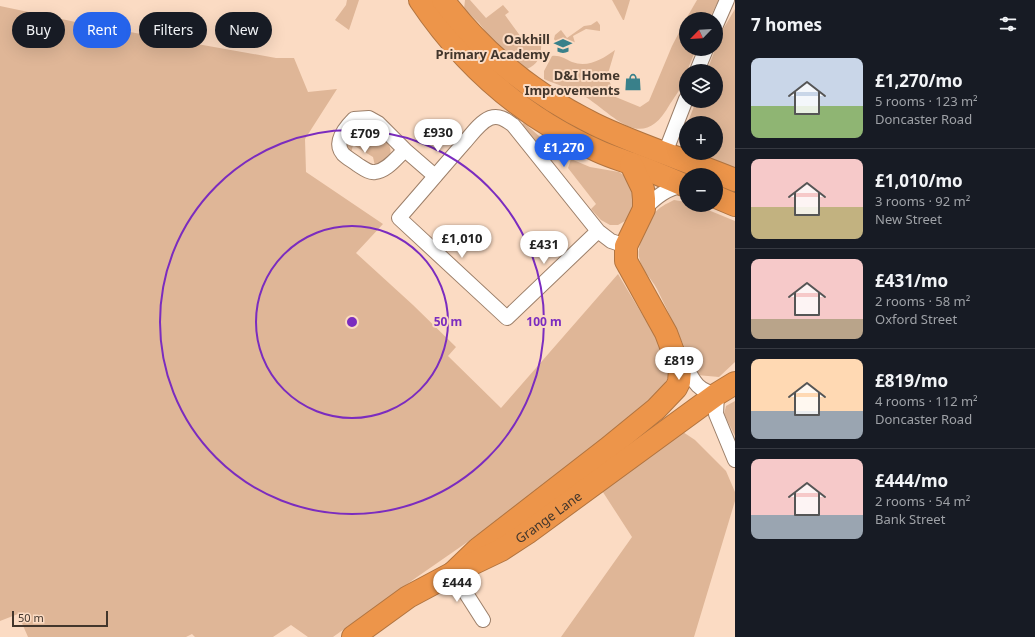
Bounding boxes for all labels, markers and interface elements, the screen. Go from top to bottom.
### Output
chip: Buy [12,12,65,48]
chip: Rent [73,12,131,48]
chip: Filters [139,12,207,48]
chip: New [215,12,272,48]
north arrow [679,12,723,56]
map controls [679,12,723,212]
text: 7 homes [751,13,822,36]
icon: filters [997,13,1019,35]
place label: Oakhill Primary Academy [436,30,551,63]
school or university icon: Oakhill Primary Academy [553,36,573,56]
button: layers [679,64,723,108]
place label: D&I Home Improvements [524,66,620,99]
text: £1,270/mo [875,69,963,92]
shop icon: D&I Home Improvements [623,72,643,92]
icon: home [783,74,831,122]
text: 5 rooms · 123 m² [875,92,978,110]
text: Doncaster Road [875,110,972,128]
button: + [679,116,723,160]
pin: £930 [414,119,462,153]
pin: £709 [341,120,389,154]
text: £930 [423,123,453,141]
text: £709 [350,124,380,142]
pin: £1,270 [531,134,597,168]
text: £1,270 [544,138,584,156]
button: − [679,168,723,212]
text: £1,010/mo [875,169,963,192]
icon: home [783,175,831,223]
text: 3 rooms · 92 m² [875,192,970,210]
text: New Street [875,210,942,228]
pin: £1,010 [429,225,495,259]
text: £1,010 [442,229,482,247]
pin: £431 [520,231,568,265]
text: £431 [529,235,559,253]
text: £431/mo [875,269,948,292]
icon: home [783,275,831,323]
text: 2 rooms · 58 m² [875,292,970,310]
text: Oxford Street [875,310,957,328]
text: 50 m [434,313,462,330]
text: 100 m [526,313,562,330]
centre of rings [345,315,359,329]
pin: £819 [655,347,703,381]
text: £819 [664,351,694,369]
text: £819/mo [875,369,948,392]
icon: home [783,375,831,423]
text: 4 rooms · 112 m² [875,392,978,410]
text: Doncaster Road [875,410,972,428]
text: £444/mo [875,469,948,492]
icon: home [783,475,831,523]
street label: Grange Lane [512,487,585,547]
text: 2 rooms · 54 m² [875,492,970,510]
text: Bank Street [875,510,945,528]
pin: £444 [433,569,481,603]
text: £444 [442,573,472,591]
scale bar [12,609,108,628]
text: 50 m [18,610,44,625]

